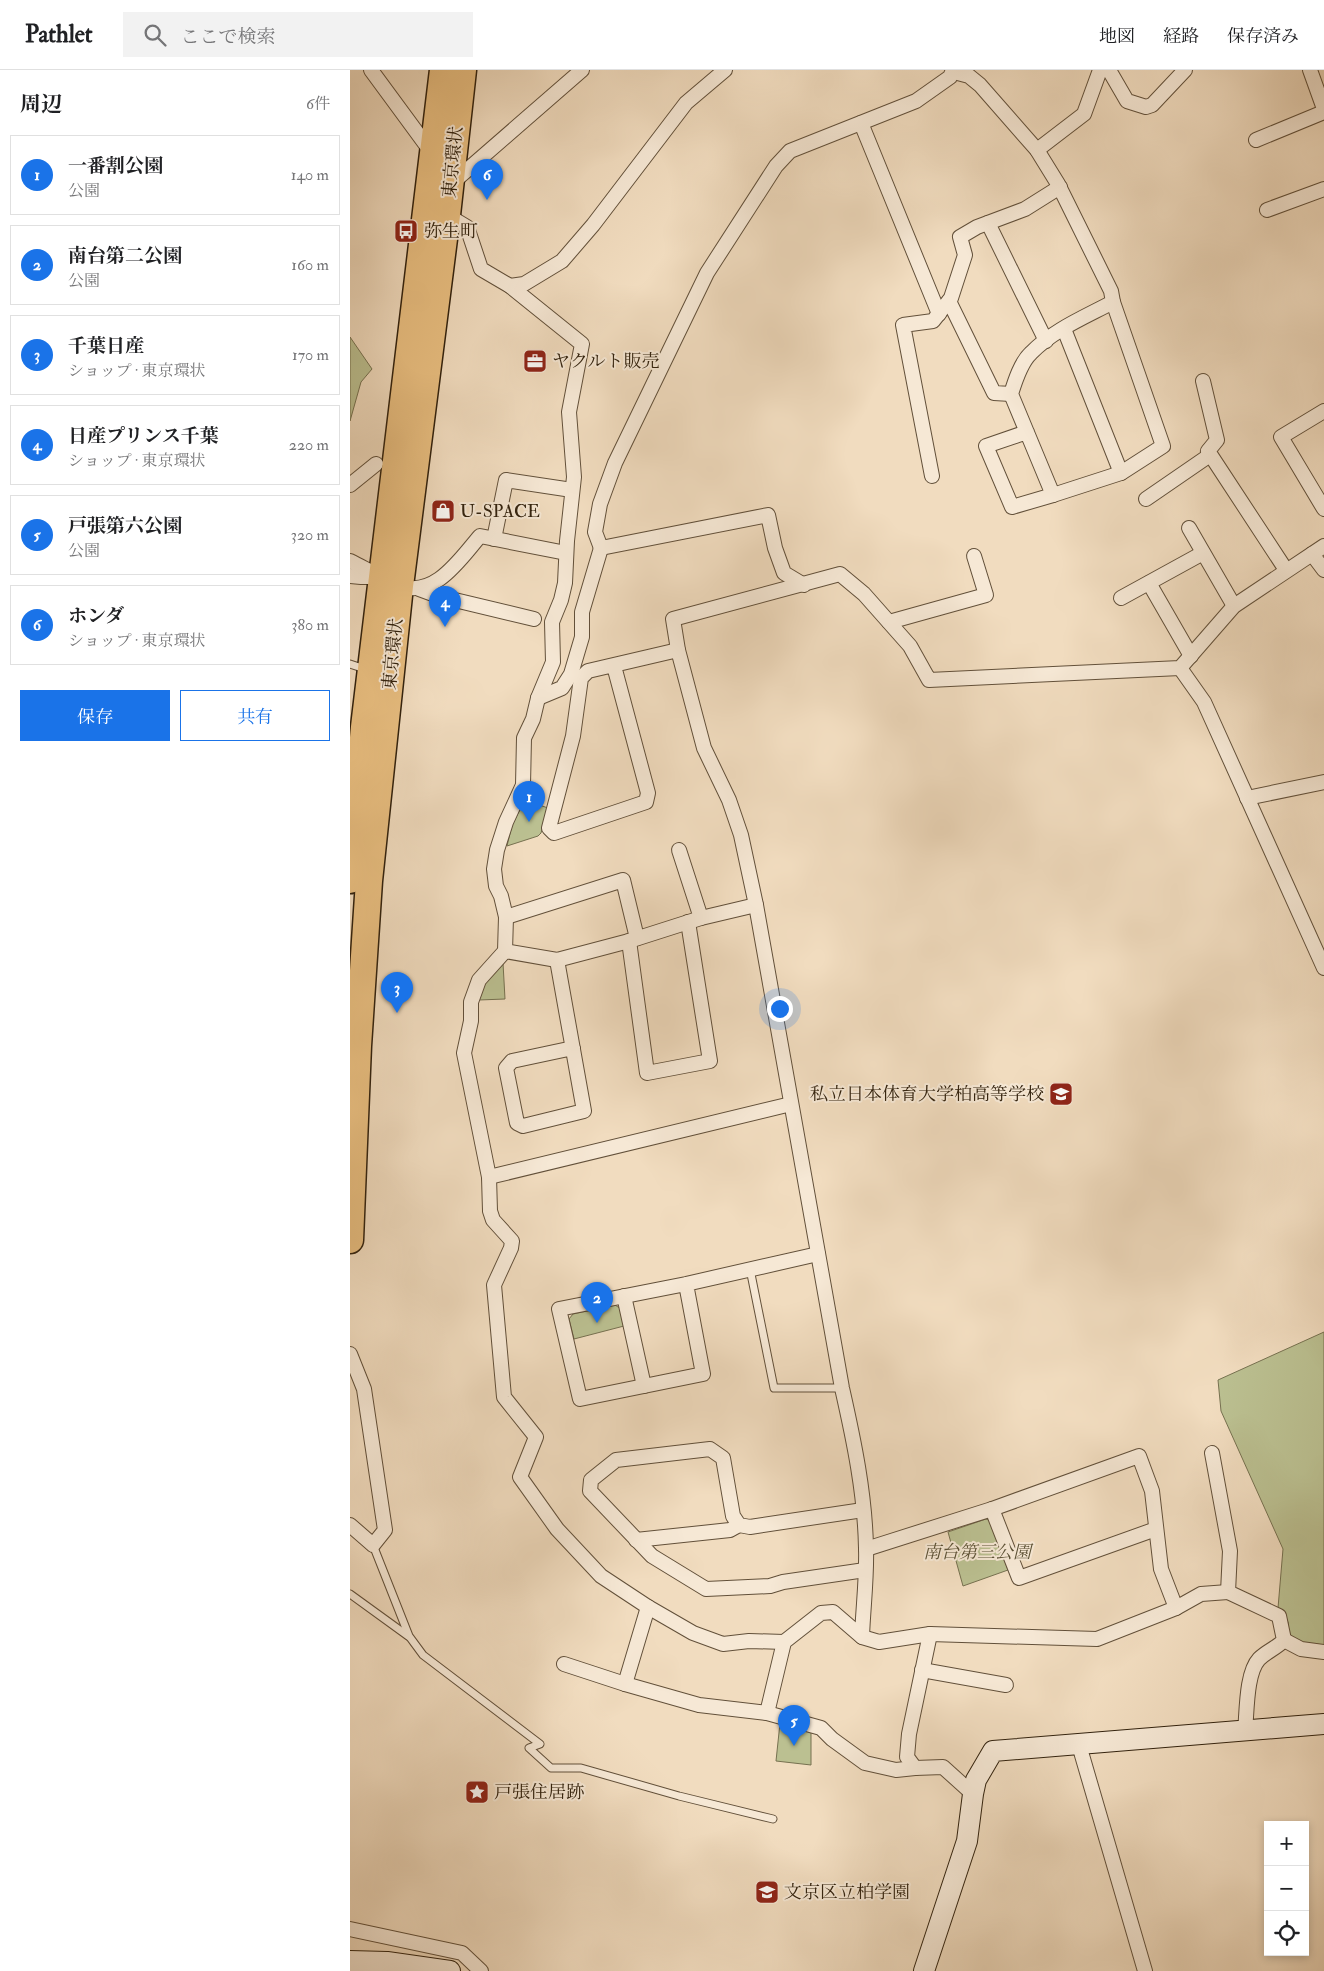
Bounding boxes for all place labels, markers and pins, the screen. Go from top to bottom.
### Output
pin: 6 [471,159,503,200]
bus stop icon: 弥生町 [393,218,419,244]
place label: 弥生町 [424,220,478,243]
office icon: ヤクルト販売 [522,348,548,374]
place label: ヤクルト販売 [552,350,659,373]
shop icon: U-SPACE [430,498,456,524]
place label: U-SPACE [460,500,540,523]
pin: 4 [429,586,461,627]
pin: 1 [513,781,545,822]
pin: 3 [381,972,413,1013]
school or university icon: 私立日本体育大学柏高等学校 [1048,1081,1074,1107]
place label: 私立日本体育大学柏高等学校 [810,1083,1044,1106]
pin: 2 [581,1282,613,1323]
pin: 5 [778,1705,810,1746]
place icon: 戸張住居跡 [464,1779,490,1805]
place label: 戸張住居跡 [494,1781,584,1804]
school or university icon: 文京区立柏学園 [754,1879,780,1905]
place label: 文京区立柏学園 [784,1881,910,1904]

